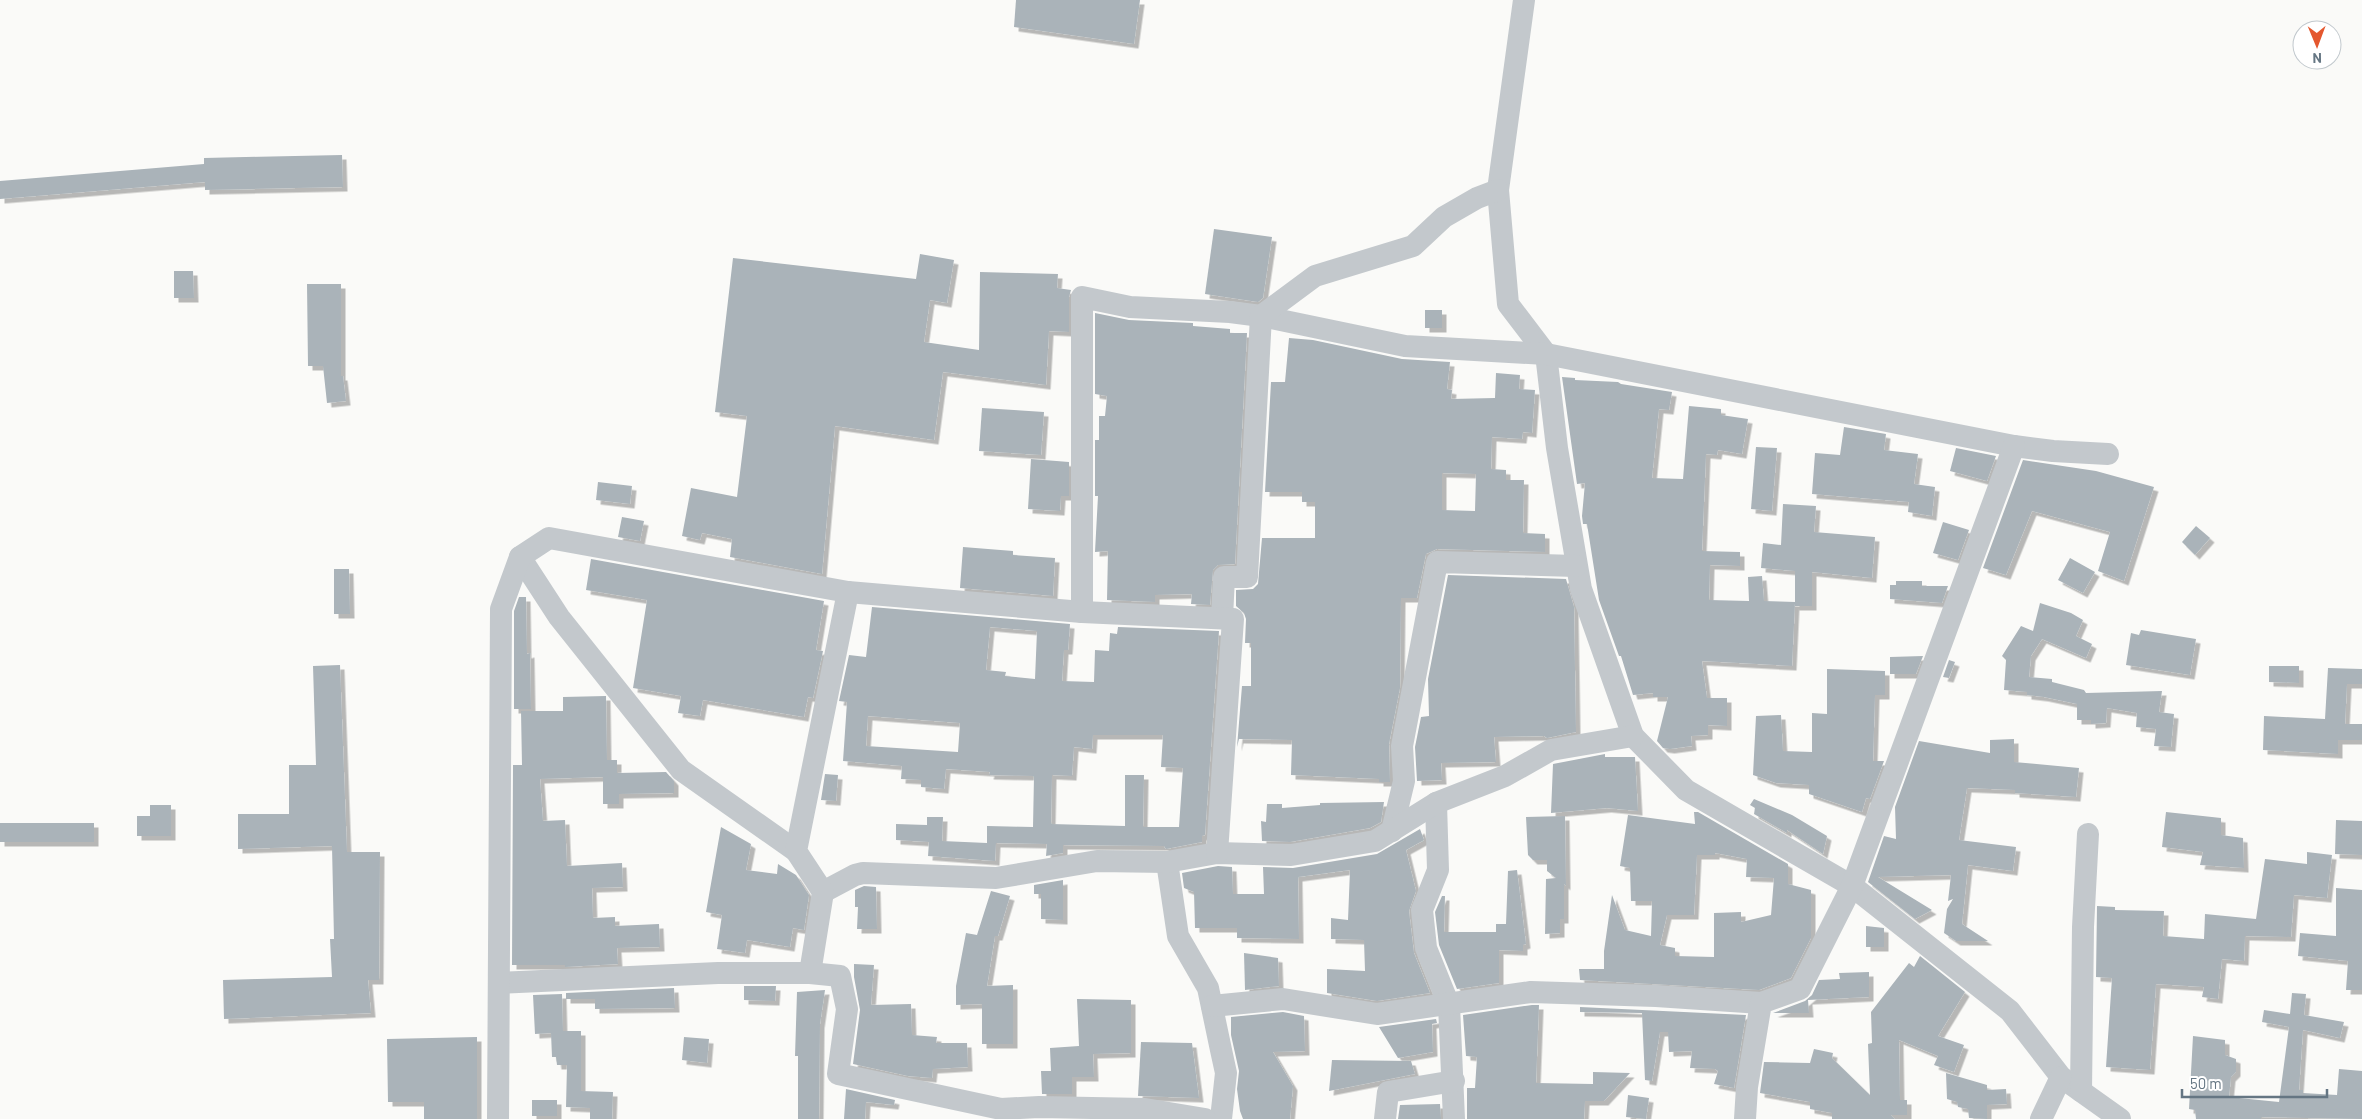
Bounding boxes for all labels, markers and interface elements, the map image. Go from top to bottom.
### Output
north arrow [2292,20,2342,70]
text: N [2312,50,2322,67]
scale bar [2182,1066,2327,1098]
text: 50 m [2190,1074,2222,1092]

